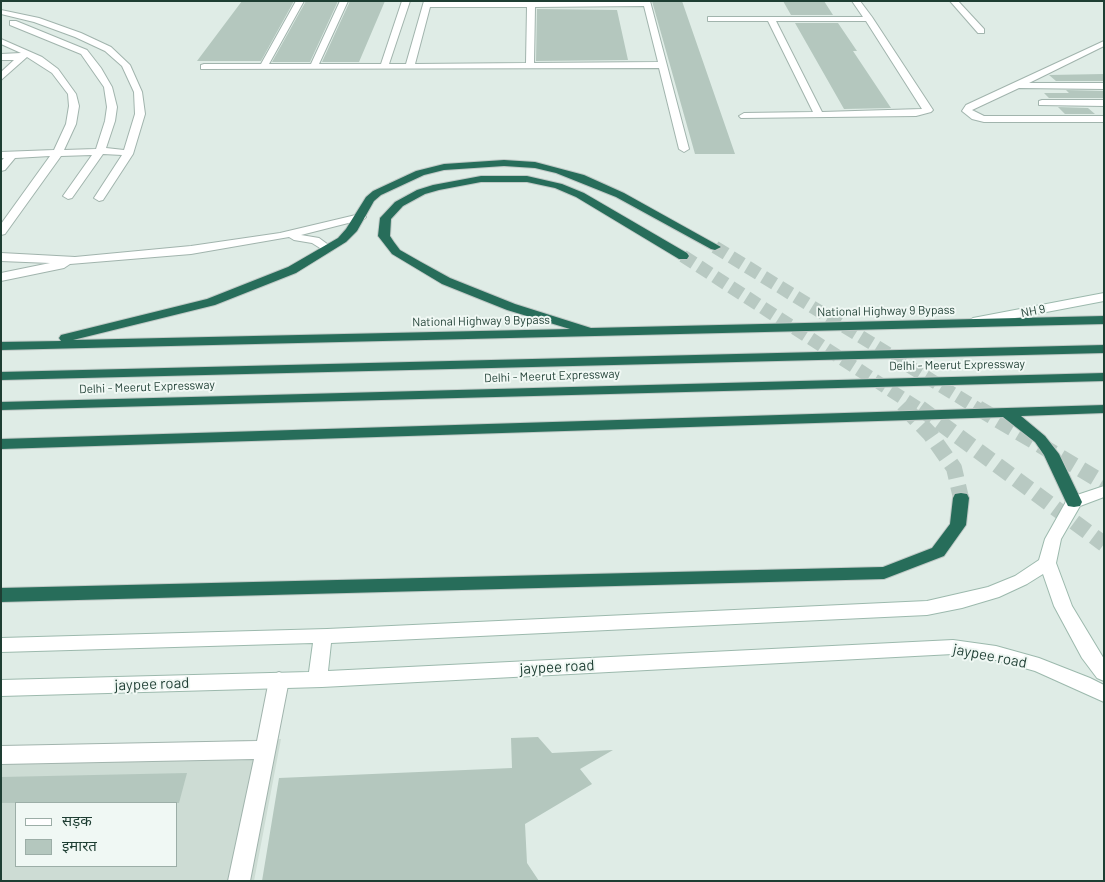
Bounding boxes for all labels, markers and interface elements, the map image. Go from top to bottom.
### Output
street label: NH 9 [1020,302,1046,320]
street label: National Highway 9 Bypass [817,303,955,319]
street label: National Highway 9 Bypass [412,313,550,329]
street label: Delhi - Meerut Expressway [889,357,1025,373]
street label: Delhi - Meerut Expressway [484,366,620,386]
street label: Delhi - Meerut Expressway [79,377,215,397]
street label: jaypee road [952,640,1028,672]
street label: jaypee road [519,656,595,678]
street label: jaypee road [114,674,190,694]
legend [15,802,178,867]
text: सड़क [62,811,92,829]
text: इमारत [62,836,97,854]

